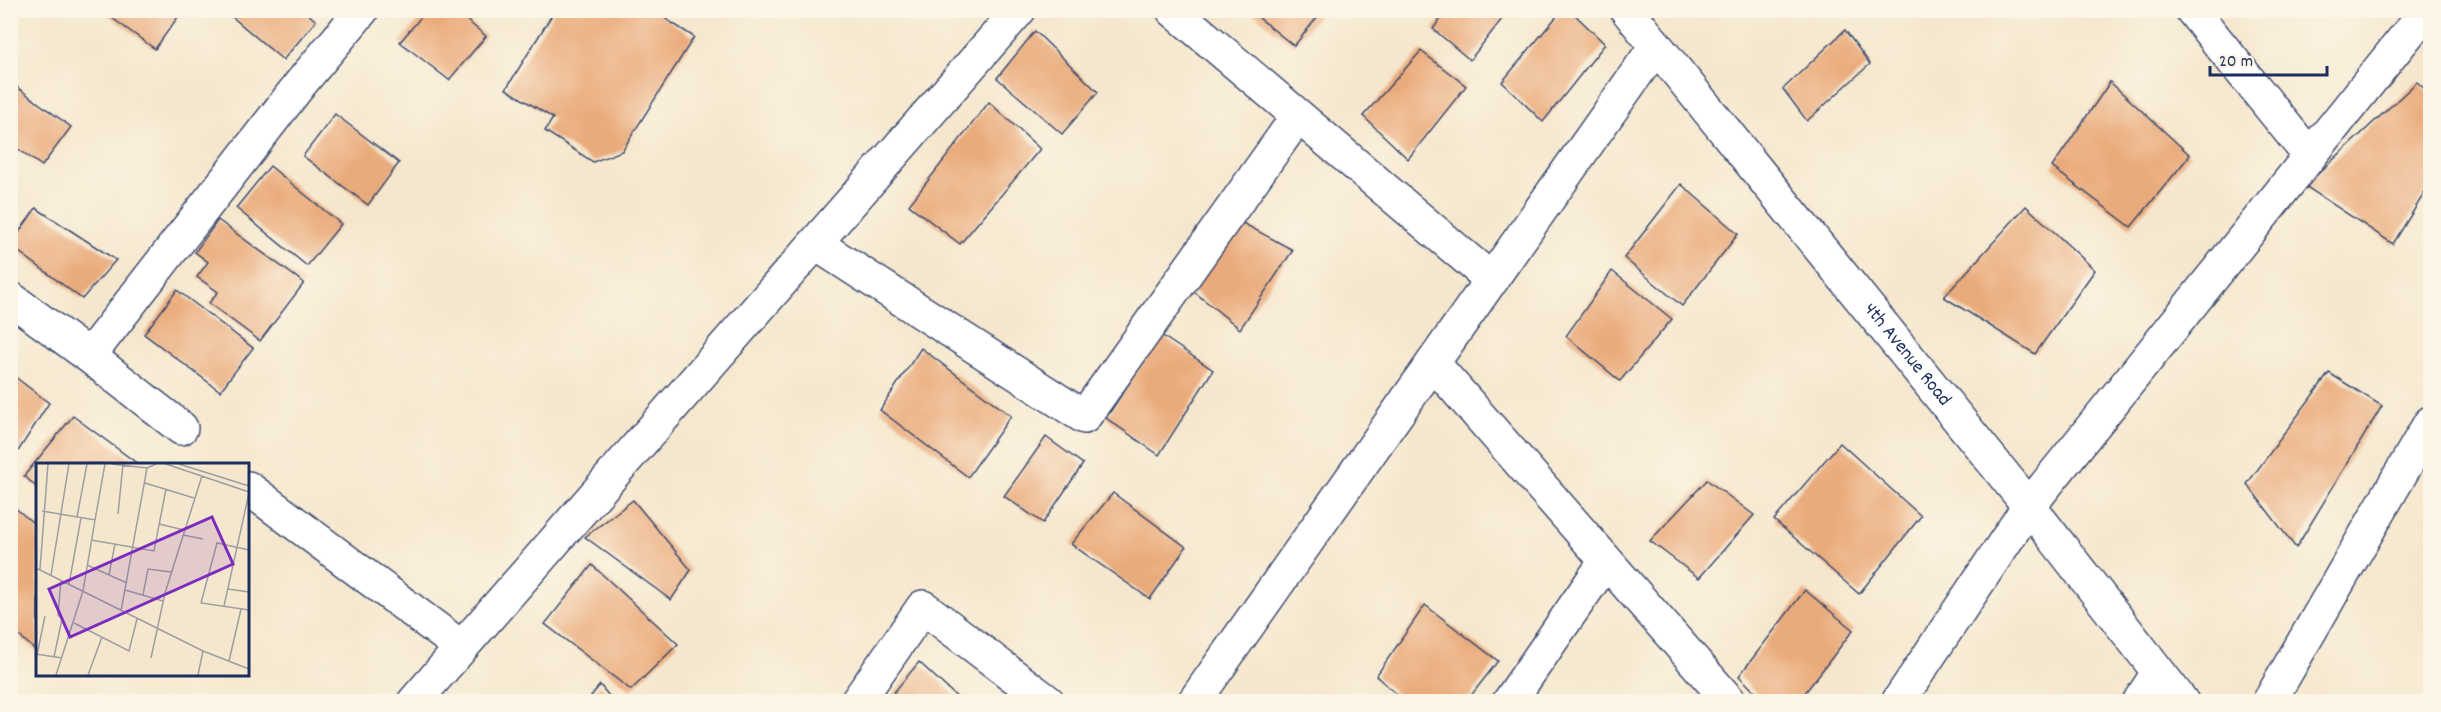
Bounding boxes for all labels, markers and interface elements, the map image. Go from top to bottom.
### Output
scale bar [2210,39,2327,77]
text: 20 m [2219,50,2253,75]
street label: 4th Avenue Road [1856,297,1957,413]
inset map [36,463,249,676]

